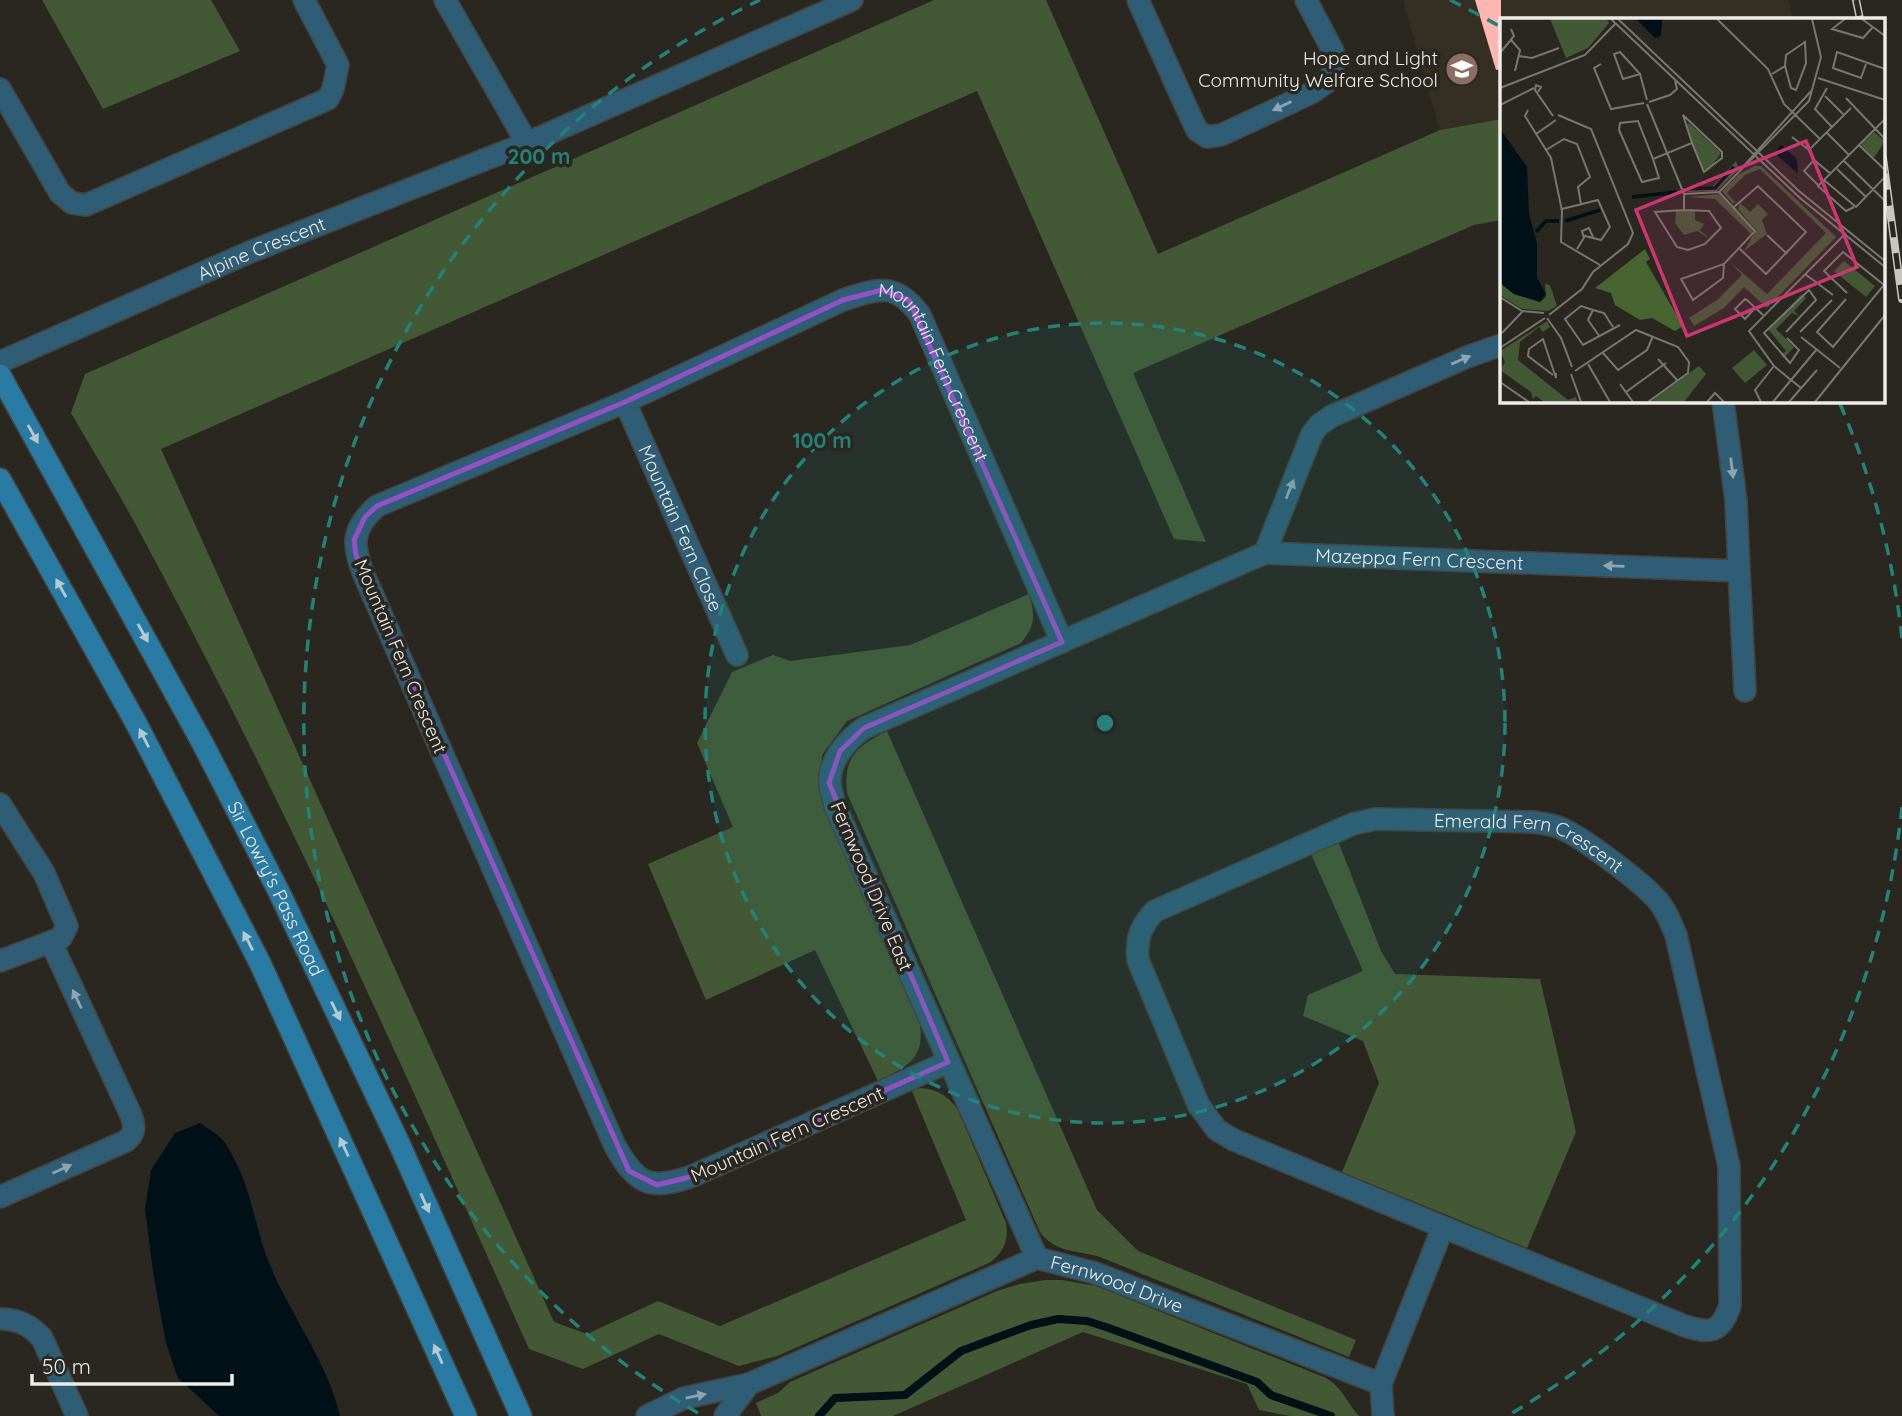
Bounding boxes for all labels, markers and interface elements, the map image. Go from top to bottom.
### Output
inset map [1500,18,1884,402]
place label: Hope and Light Community Welfare School [1198,46,1438,92]
school or university icon: Hope and Light Community Welfare School [1443,50,1481,88]
one-way arrow [1272,100,1292,112]
text: 200 m [508,143,570,169]
street label: Alpine Crescent [194,212,329,286]
street label: Mountain Fern Crescent [877,278,994,465]
one-way arrow [1451,354,1472,365]
one-way arrow [27,425,39,444]
text: 100 m [792,427,852,453]
street label: Mountain Fern Close [634,441,728,615]
one-way arrow [1726,458,1737,480]
one-way arrow [1285,478,1296,499]
street label: Mazeppa Fern Crescent [1315,543,1524,575]
street label: Mountain Fern Crescent [349,555,453,757]
one-way arrow [1603,561,1625,572]
one-way arrow [55,578,67,597]
one-way arrow [137,624,149,643]
centre of rings [1093,711,1117,735]
one-way arrow [138,728,149,748]
street label: Sir Lowry's Pass Road [222,797,329,980]
street label: Fernwood Drive East [825,798,919,974]
street label: Emerald Fern Crescent [1434,808,1628,878]
one-way arrow [242,930,254,950]
one-way arrow [71,989,83,1009]
one-way arrow [330,1001,341,1021]
street label: Mountain Fern Crescent [687,1081,887,1187]
one-way arrow [338,1137,350,1157]
one-way arrow [52,1164,73,1175]
one-way arrow [420,1193,431,1214]
street label: Fernwood Drive [1048,1250,1187,1318]
scale bar [32,1342,231,1386]
one-way arrow [432,1344,444,1364]
text: 50 m [42,1353,91,1379]
one-way arrow [685,1390,707,1401]

